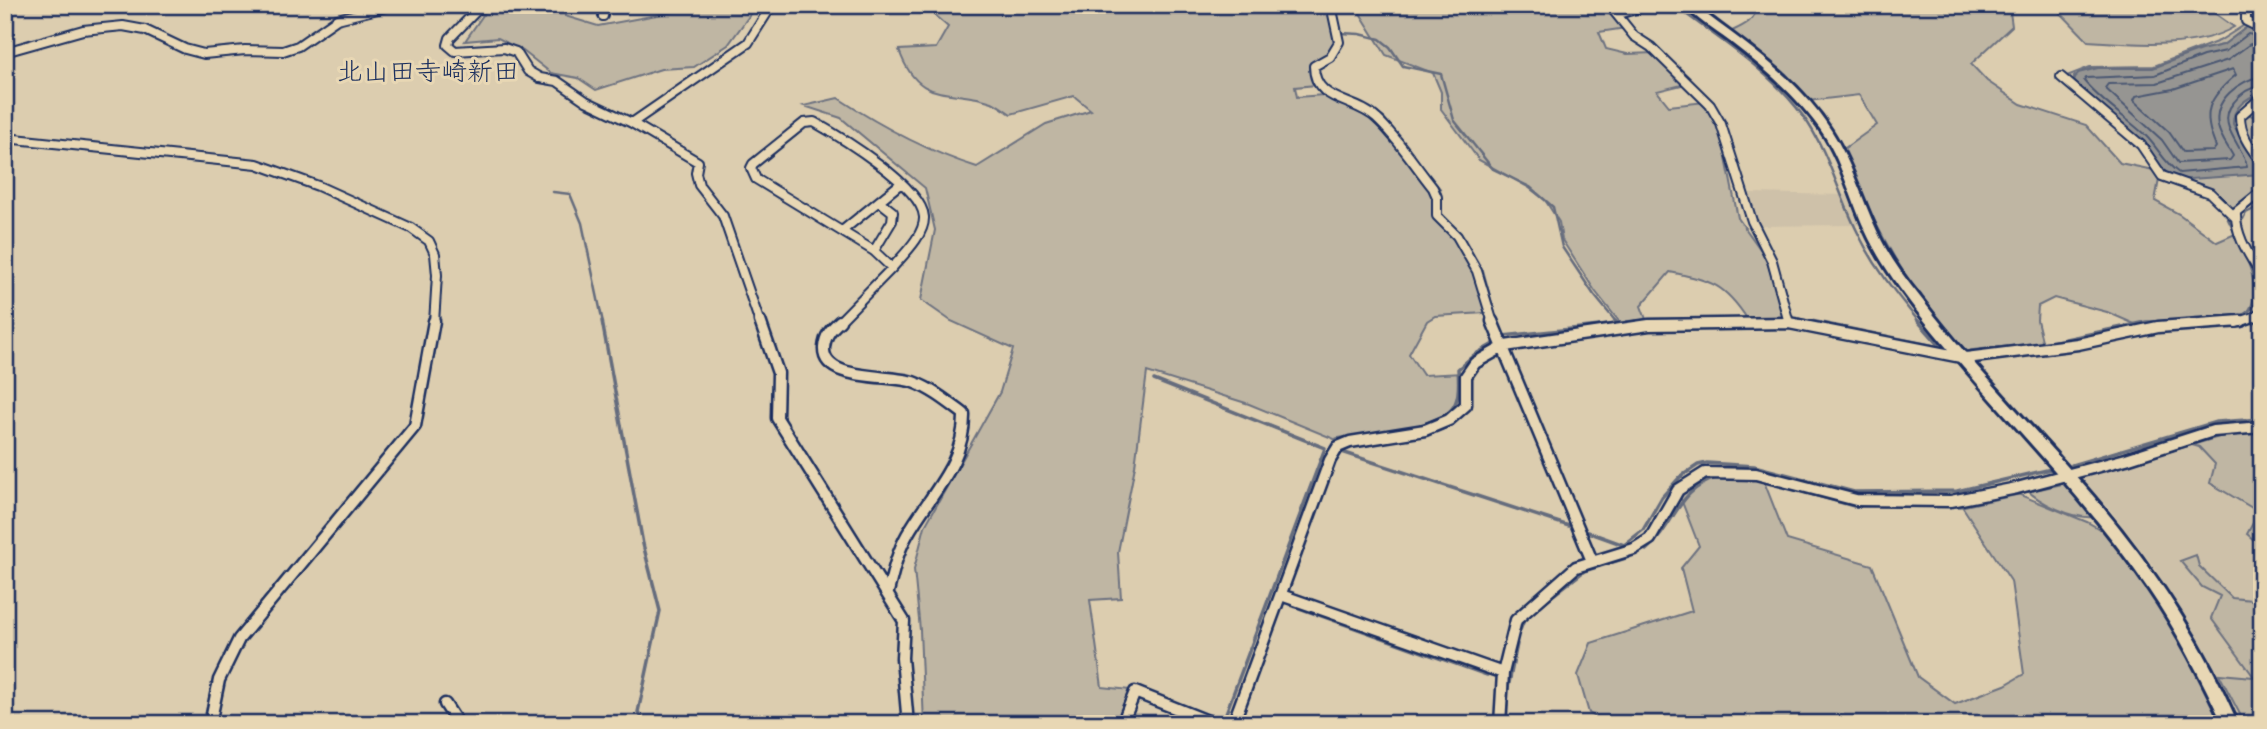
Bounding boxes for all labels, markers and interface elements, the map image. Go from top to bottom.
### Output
district label: 北山田寺崎新田 [337,54,519,90]

